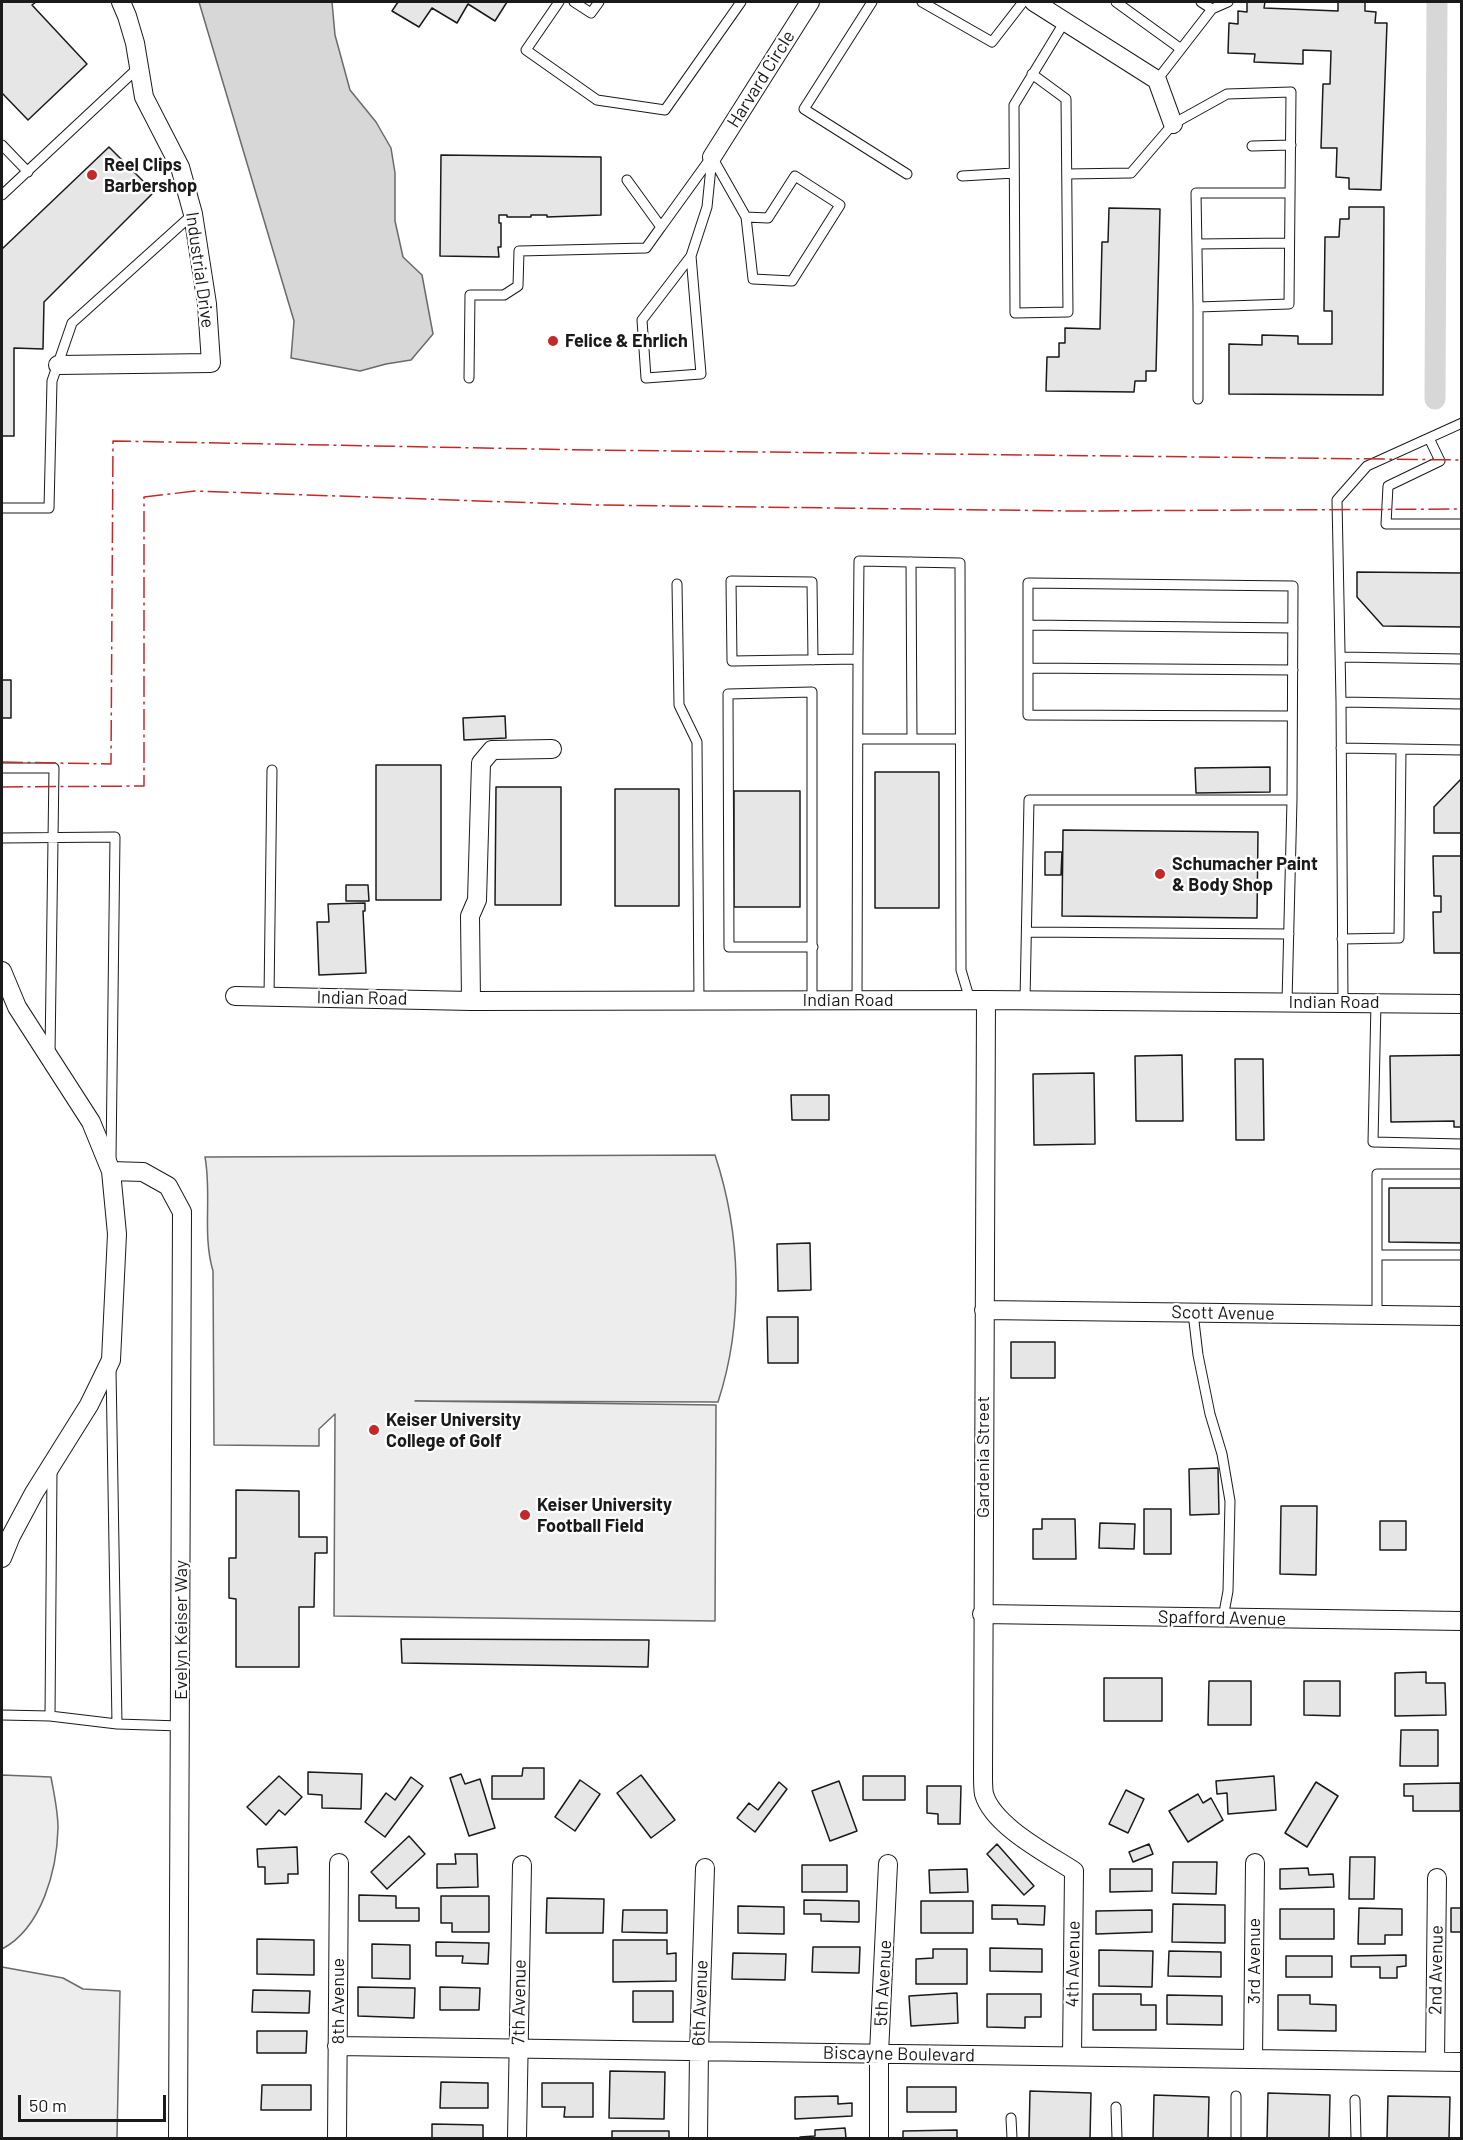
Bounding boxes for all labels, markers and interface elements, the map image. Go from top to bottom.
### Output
street label: Harvard Circle [723,26,799,132]
place label: Reel Clips Barbershop [104,154,197,196]
marker: Reel Clips Barbershop [85,168,99,182]
street label: Industrial Drive [181,211,219,329]
place label: Felice & Ehrlich [565,330,688,352]
marker: Felice & Ehrlich [546,334,560,348]
place label: Schumacher Paint & Body Shop [1172,853,1318,896]
marker: Schumacher Paint & Body Shop [1153,867,1167,881]
street label: Indian Road [316,986,408,1010]
street label: Indian Road [803,989,893,1011]
street label: Indian Road [1289,991,1379,1013]
street label: Scott Avenue [1171,1301,1275,1325]
street label: Gardenia Street [972,1396,994,1518]
place label: Keiser University College of Golf [386,1409,521,1452]
marker: Keiser University College of Golf [367,1423,381,1437]
place label: Keiser University Football Field [537,1494,672,1537]
marker: Keiser University Football Field [518,1508,532,1522]
street label: Evelyn Keiser Way [170,1560,192,1700]
street label: Spafford Avenue [1158,1606,1286,1630]
street label: 3rd Avenue [1243,1918,1265,2004]
street label: 4th Avenue [1061,1920,1085,2008]
street label: 2nd Avenue [1424,1925,1448,2015]
street label: 5th Avenue [870,1939,896,2027]
street label: 8th Avenue [327,1958,349,2044]
street label: 7th Avenue [507,1959,531,2045]
street label: 6th Avenue [688,1959,712,2047]
street label: Biscayne Boulevard [823,2042,975,2066]
scale bar [21,2083,170,2121]
text: 50 m [29,2094,67,2116]

